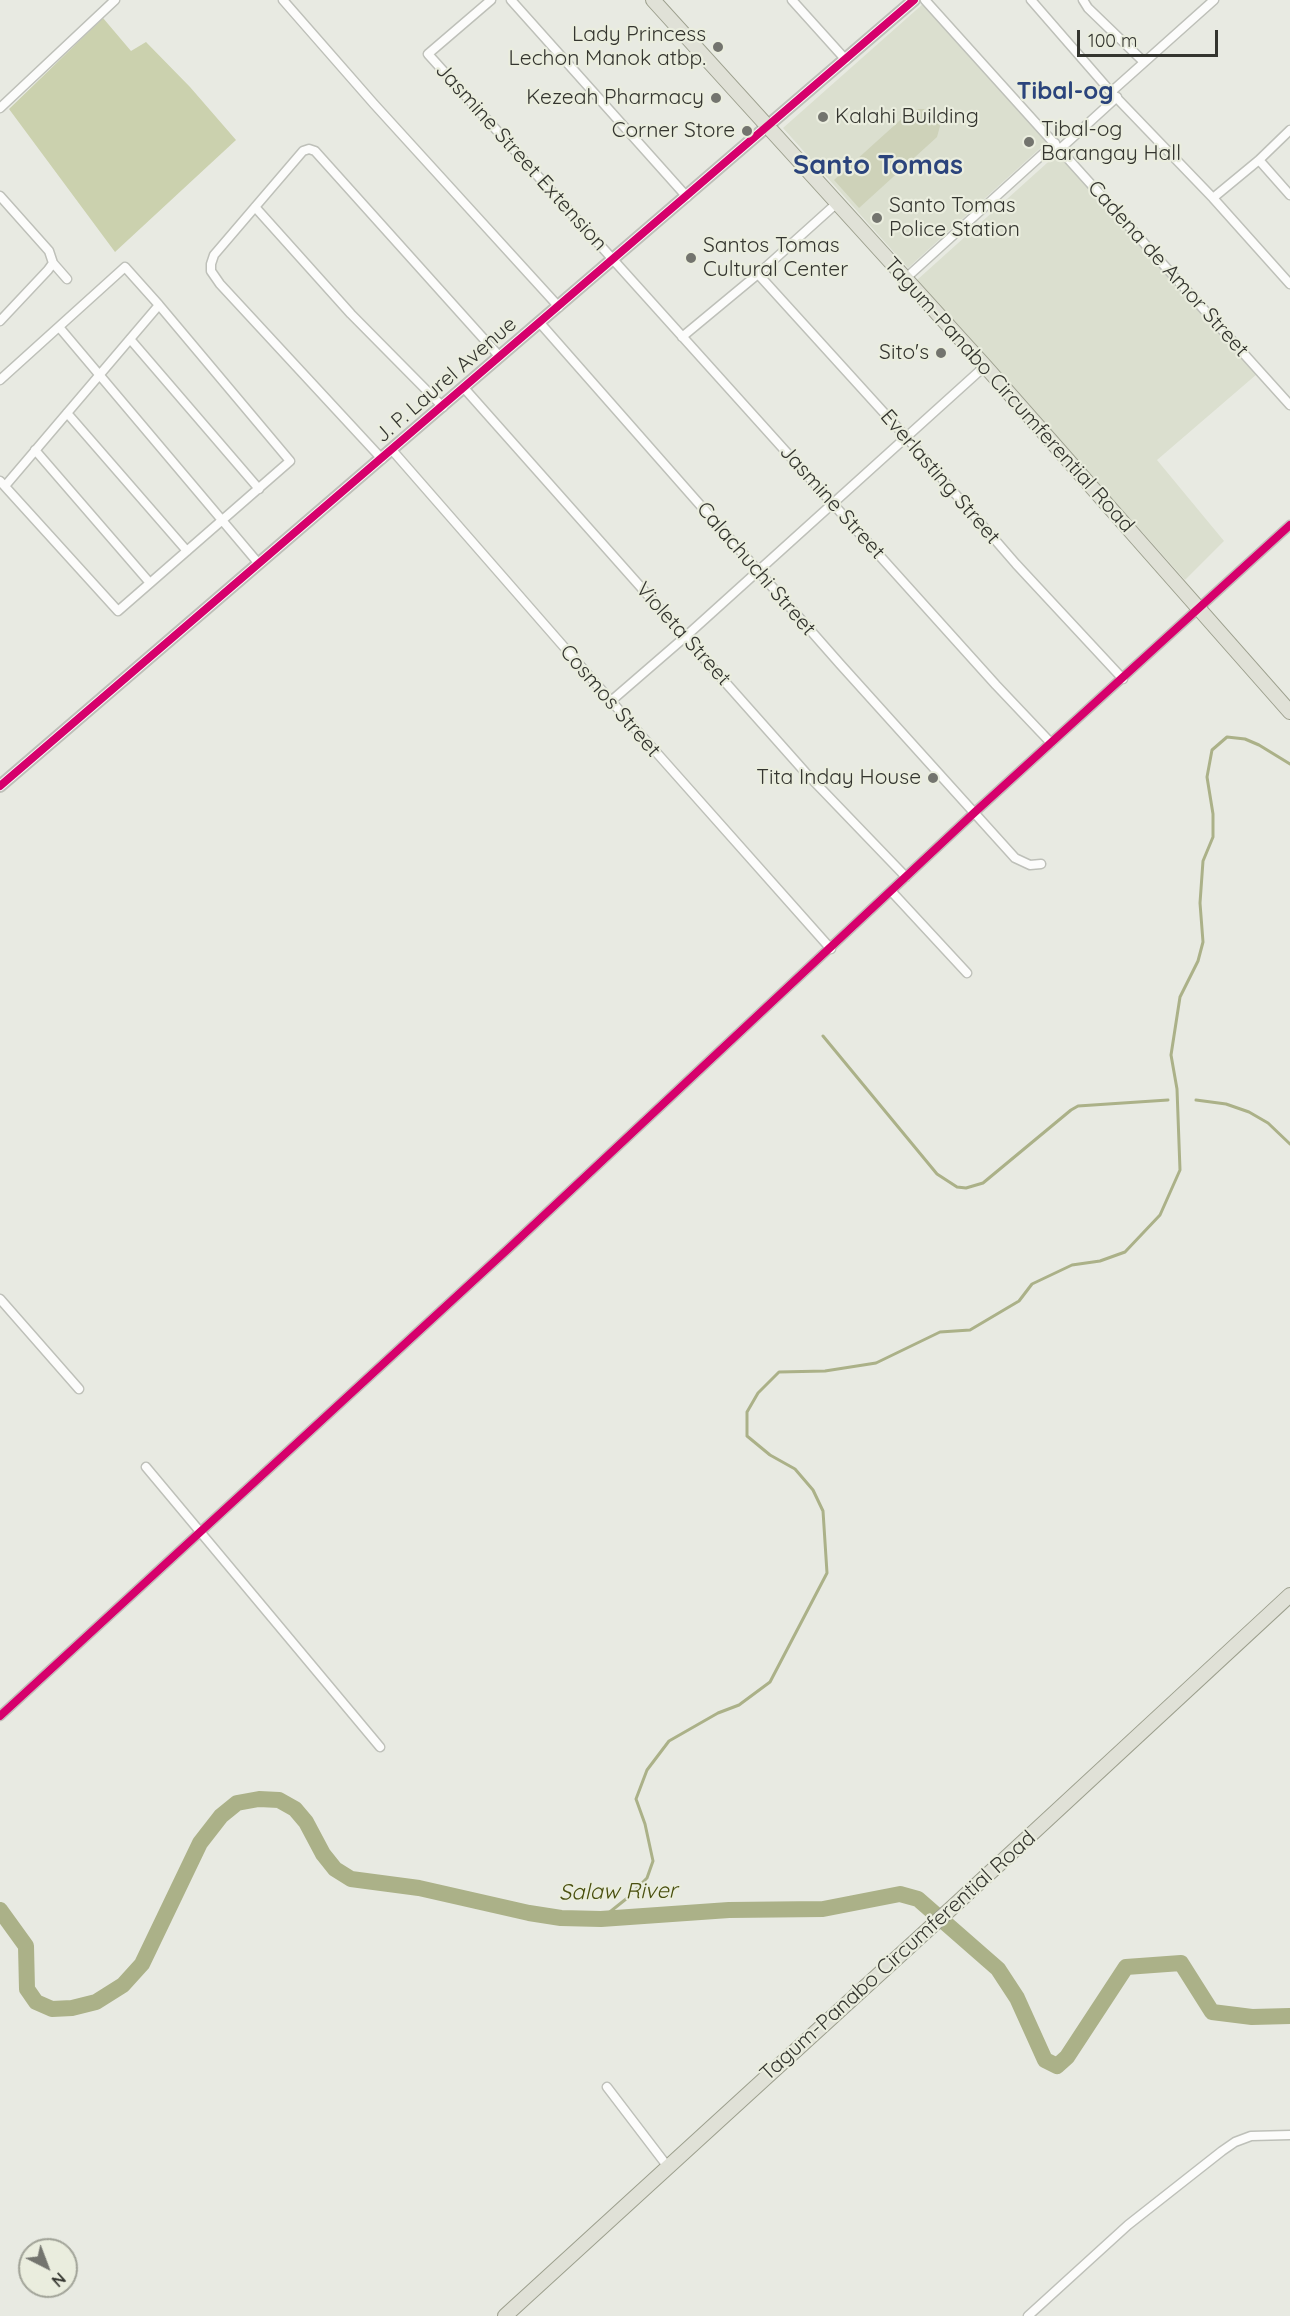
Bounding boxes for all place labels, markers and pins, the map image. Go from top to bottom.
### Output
place label: Lady Princess Lechon Manok atbp. [509,22,706,72]
marker: Lady Princess Lechon Manok atbp. [711,40,725,54]
place label: Kezeah Pharmacy [526,85,704,111]
marker: Kezeah Pharmacy [709,91,723,105]
place label: Kalahi Building [835,104,979,130]
marker: Kalahi Building [816,110,830,124]
place label: Tibal-og Barangay Hall [1041,117,1181,167]
place label: Corner Store [612,118,735,144]
marker: Corner Store [740,124,754,138]
marker: Tibal-og Barangay Hall [1022,135,1036,149]
place label: Santo Tomas Police Station [889,193,1020,243]
marker: Santo Tomas Police Station [870,211,884,225]
place label: Santos Tomas Cultural Center [703,233,848,283]
marker: Santos Tomas Cultural Center [684,251,698,265]
place label: Sito's [879,340,929,366]
marker: Sito's [934,346,948,360]
place label: Tita Inday House [756,765,921,791]
marker: Tita Inday House [926,771,940,785]

